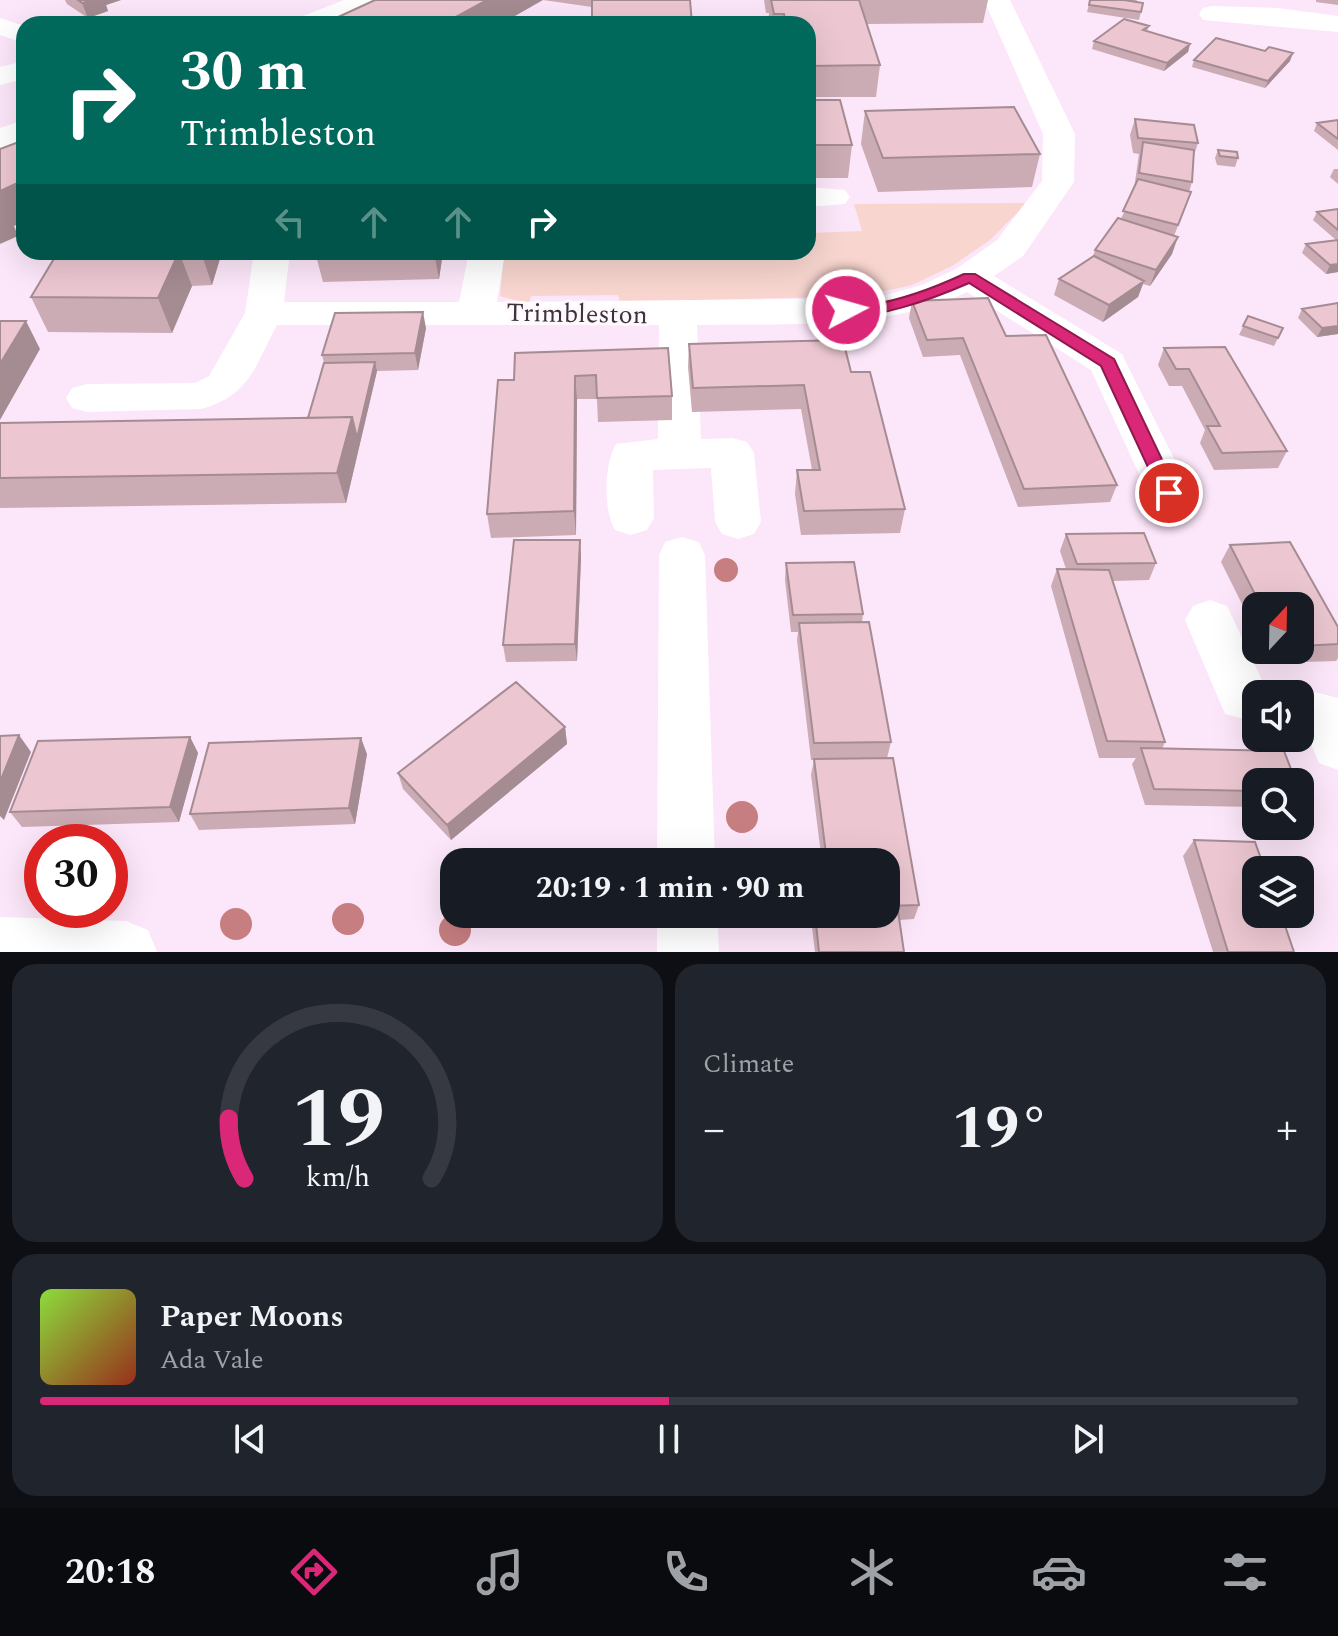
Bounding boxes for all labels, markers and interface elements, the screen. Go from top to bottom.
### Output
text: 30 m [180,30,307,115]
icon: right [48,48,152,152]
text: Trimbleston [180,107,376,162]
icon: left [268,200,312,244]
icon: ahead [352,200,396,244]
icon: ahead [436,200,480,244]
icon: right [520,200,564,244]
position arrow [804,268,888,352]
street label: Trimbleston [506,293,648,335]
pin [1135,459,1203,527]
icon: arrive [1147,471,1191,515]
north arrow [1242,592,1314,664]
map controls [1242,592,1314,928]
button: sound [1242,680,1314,752]
button: search [1242,768,1314,840]
speed limit sign: 30 [24,824,128,928]
button: layers [1242,856,1314,928]
text: 20:19 · 1 min · 90 m [536,865,804,911]
text: Climate [703,1044,794,1084]
text: 19 [291,1057,384,1184]
text: 19° [952,1083,1049,1175]
text: − [703,1096,725,1163]
text: + [1276,1096,1298,1163]
text: km/h [305,1156,370,1199]
text: Paper Moons [160,1294,344,1340]
text: Ada Vale [160,1340,263,1380]
icon: previous [228,1417,272,1461]
icon: pause [647,1417,691,1461]
icon: next [1066,1417,1110,1461]
icon: directions [286,1544,342,1600]
icon: music [472,1544,528,1600]
icon: phone [658,1544,714,1600]
icon: climate [844,1544,900,1600]
icon: car [1031,1544,1087,1600]
icon: filters [1217,1544,1273,1600]
text: 20:18 [65,1545,156,1600]

